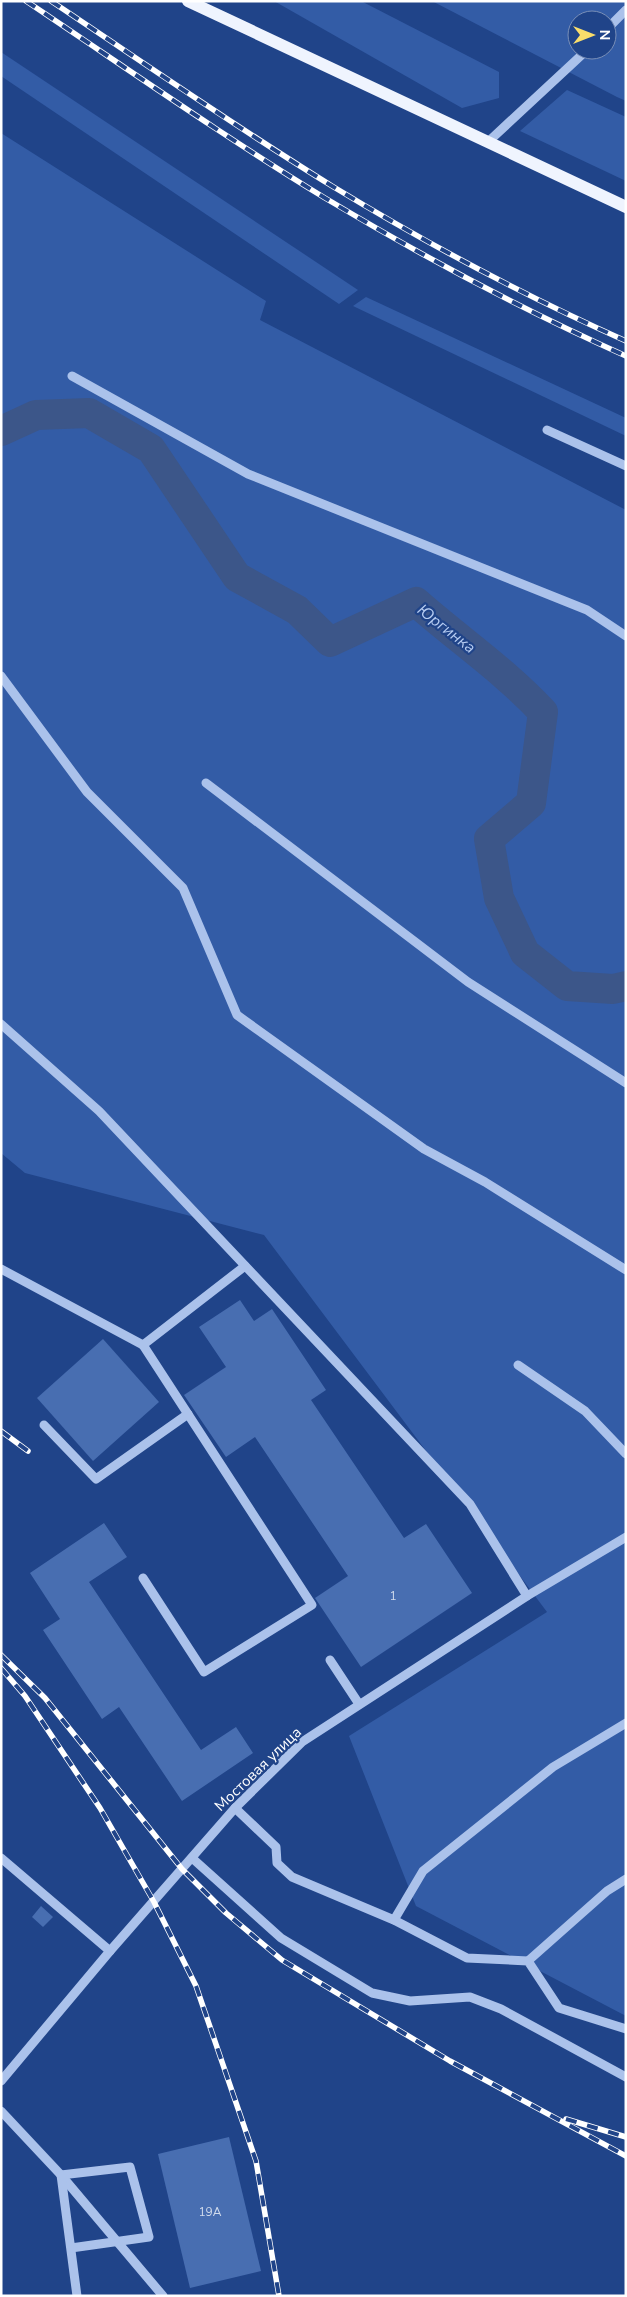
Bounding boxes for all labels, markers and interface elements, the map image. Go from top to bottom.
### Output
north arrow [567,10,617,60]
text: N [595,30,614,40]
water label: Юргинка [413,599,480,659]
house number: 1 [389,1588,397,1604]
street label: Мостовая улица [210,1722,306,1816]
house number: 19А [198,2204,222,2220]

